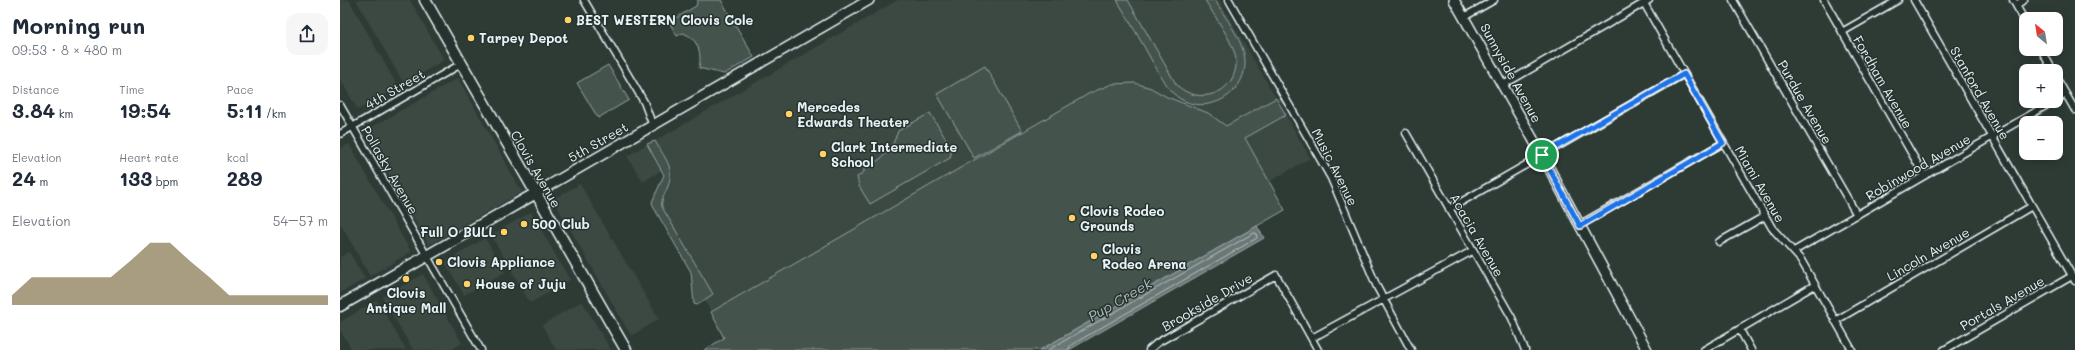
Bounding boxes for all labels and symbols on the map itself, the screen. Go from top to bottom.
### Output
place label: BEST WESTERN Clovis Cole [576,11,753,28]
north arrow [2019,12,2063,56]
marker: BEST WESTERN Clovis Cole [563,15,573,25]
street label: Sunnyside Avenue [1477,20,1546,126]
place label: Tarpey Depot [479,29,568,47]
street label: Fordham Avenue [1850,32,1917,131]
marker: Tarpey Depot [466,33,476,43]
street label: Stanford Avenue [1947,43,2014,142]
street label: Purdue Avenue [1775,57,1836,147]
street label: 4th Street [362,65,428,112]
place label: Mercedes Edwards Theater [797,98,909,130]
marker: Mercedes Edwards Theater [784,109,794,119]
street label: 5th Street [565,118,631,165]
street label: Pollasky Avenue [358,122,423,217]
street label: Music Avenue [1309,125,1362,208]
street label: Clovis Avenue [507,127,565,210]
street label: Robinwood Avenue [1862,130,1973,204]
place label: Clark Intermediate School [831,138,957,170]
pin [1525,138,1559,172]
street label: Miami Avenue [1732,142,1789,225]
marker: Clark Intermediate School [818,149,828,159]
street label: Acacia Avenue [1447,190,1508,280]
place label: Clovis Rodeo Grounds [1080,202,1165,234]
marker: Clovis Rodeo Grounds [1067,213,1077,223]
place label: 500 Club [532,215,590,232]
marker: 500 Club [519,219,529,229]
place label: Full O BULL [420,223,496,240]
street label: Lincoln Avenue [1883,223,1972,284]
marker: Full O BULL [499,227,509,237]
place label: Clovis Rodeo Arena [1102,240,1186,272]
marker: Clovis Rodeo Arena [1089,251,1099,261]
place label: Clovis Appliance [447,253,555,270]
marker: Clovis Appliance [434,257,444,267]
street label: Brookside Drive [1158,269,1255,334]
street label: Portals Avenue [1956,272,2047,334]
water label: Pup Creek [1084,273,1156,326]
marker: Clovis Antique Mall [401,274,411,284]
place label: House of Juju [475,275,566,292]
marker: House of Juju [462,279,472,289]
place label: Clovis Antique Mall [366,284,446,316]

